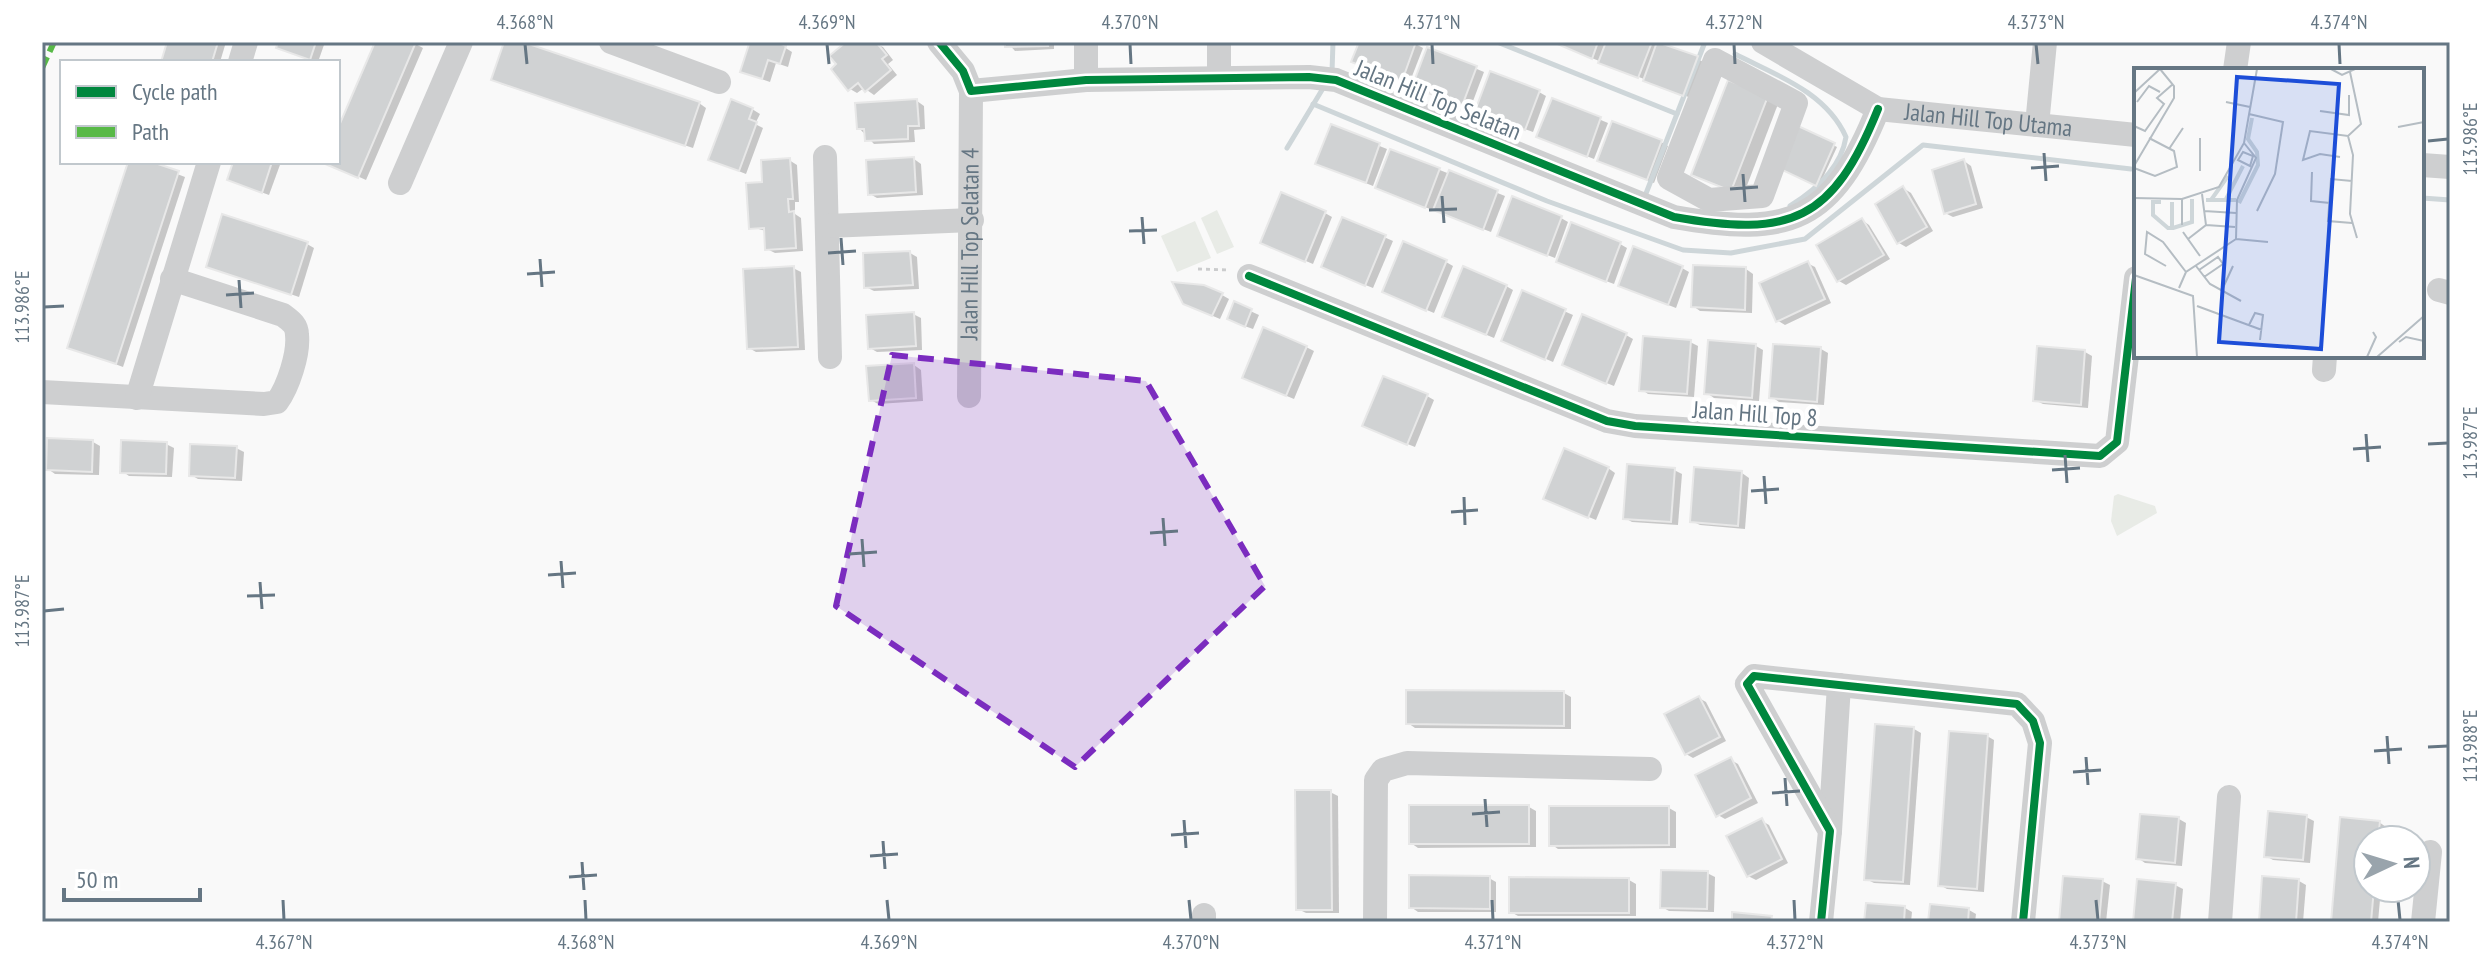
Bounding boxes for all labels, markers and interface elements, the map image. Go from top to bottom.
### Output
text: 4.368°N [496,9,554,35]
text: 4.369°N [798,9,856,35]
text: 4.370°N [1101,9,1159,35]
text: 4.371°N [1403,9,1461,35]
text: 4.372°N [1705,9,1763,35]
text: 4.373°N [2007,9,2065,35]
text: 4.374°N [2310,9,2368,35]
street label: Jalan Hill Top Selatan [1350,52,1526,147]
legend [60,60,340,164]
inset map [2134,68,2424,358]
text: Cycle path [132,76,218,107]
street label: Jalan Hill Top Utama [1902,96,2074,143]
text: 113.986°E [2457,103,2483,175]
text: Path [132,116,169,147]
street label: Jalan Hill Top Selatan 4 [953,148,986,341]
text: 113.986°E [9,271,35,343]
street label: Jalan Hill Top 8 [1691,394,1818,433]
text: 113.987°E [2457,407,2483,479]
text: 113.987°E [9,575,35,647]
text: 113.988°E [2457,710,2483,782]
north arrow [2352,824,2432,904]
scale bar [64,852,200,902]
text: N [2398,856,2426,870]
text: 50 m [76,864,118,895]
text: 4.367°N [255,929,313,955]
text: 4.368°N [557,929,615,955]
text: 4.369°N [860,929,918,955]
text: 4.370°N [1162,929,1220,955]
text: 4.371°N [1464,929,1522,955]
text: 4.372°N [1766,929,1824,955]
text: 4.373°N [2069,929,2127,955]
text: 4.374°N [2371,929,2429,955]

